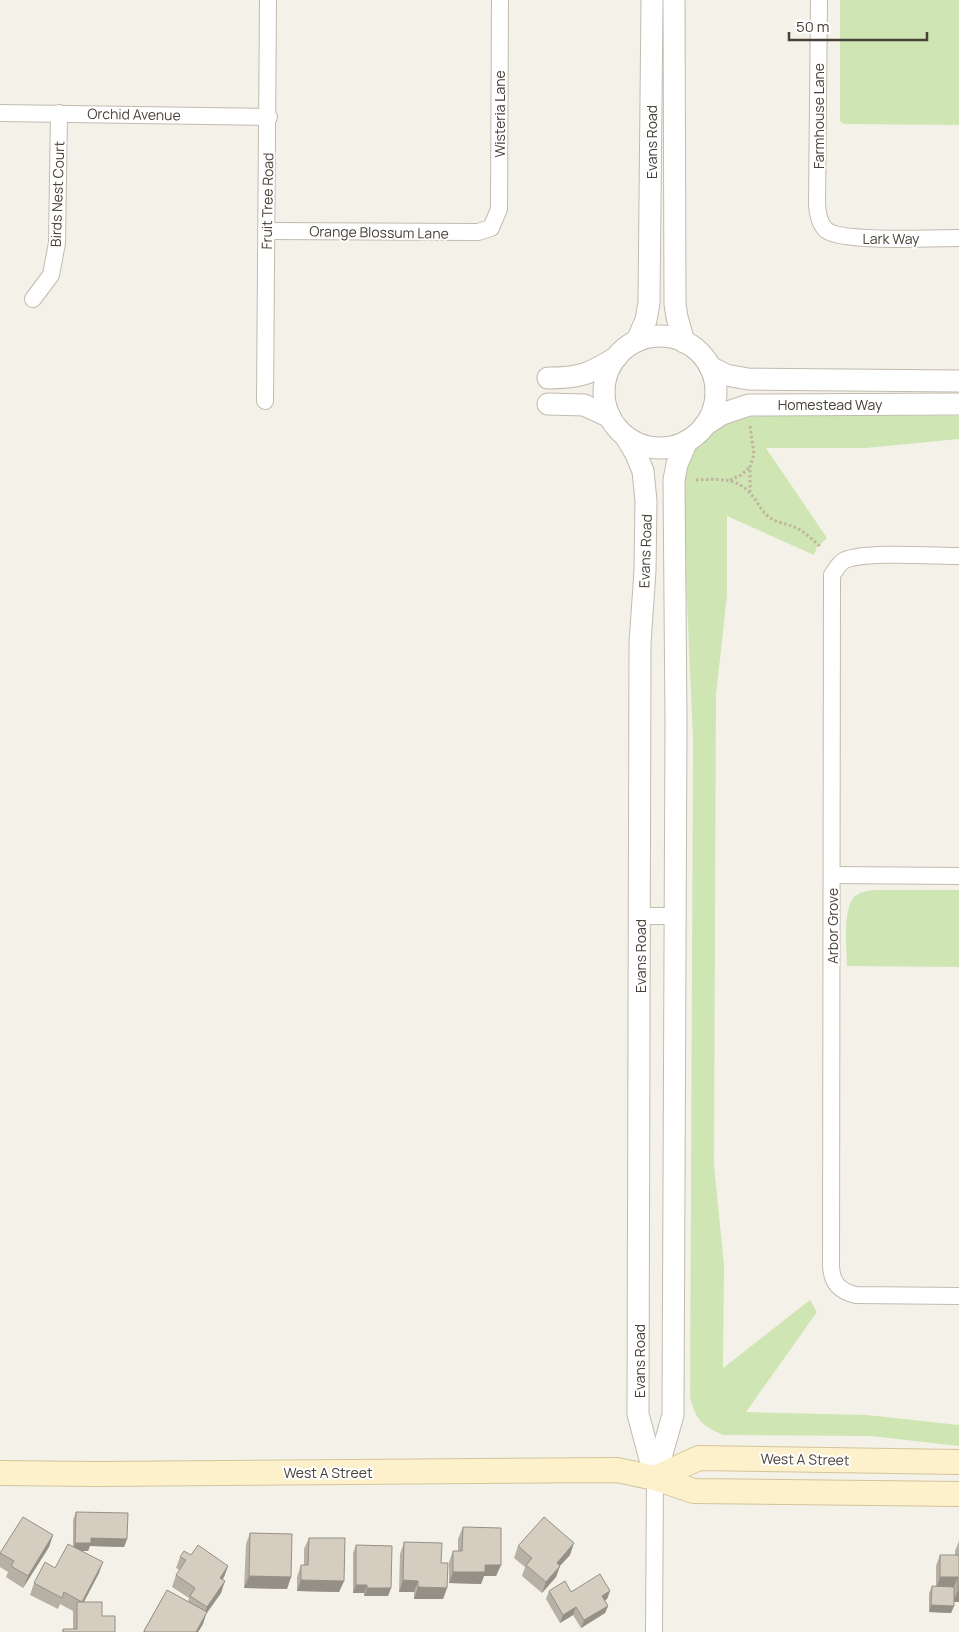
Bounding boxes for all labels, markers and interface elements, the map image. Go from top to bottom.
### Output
scale bar [789,10,926,42]
text: 50 m [796,16,830,37]
street label: Farmhouse Lane [809,63,828,169]
street label: Wisteria Lane [490,70,509,158]
street label: Orchid Avenue [87,104,181,124]
street label: Evans Road [642,105,661,179]
street label: Birds Nest Court [46,140,68,247]
street label: Fruit Tree Road [257,152,277,250]
street label: Orange Blossum Lane [309,221,449,243]
street label: Lark Way [863,229,920,248]
street label: Homestead Way [778,395,883,414]
street label: Evans Road [634,514,656,588]
street label: Arbor Grove [823,888,842,964]
street label: Evans Road [631,919,650,993]
street label: Evans Road [630,1324,649,1398]
street label: West A Street [760,1449,850,1469]
street label: West A Street [284,1463,373,1482]

